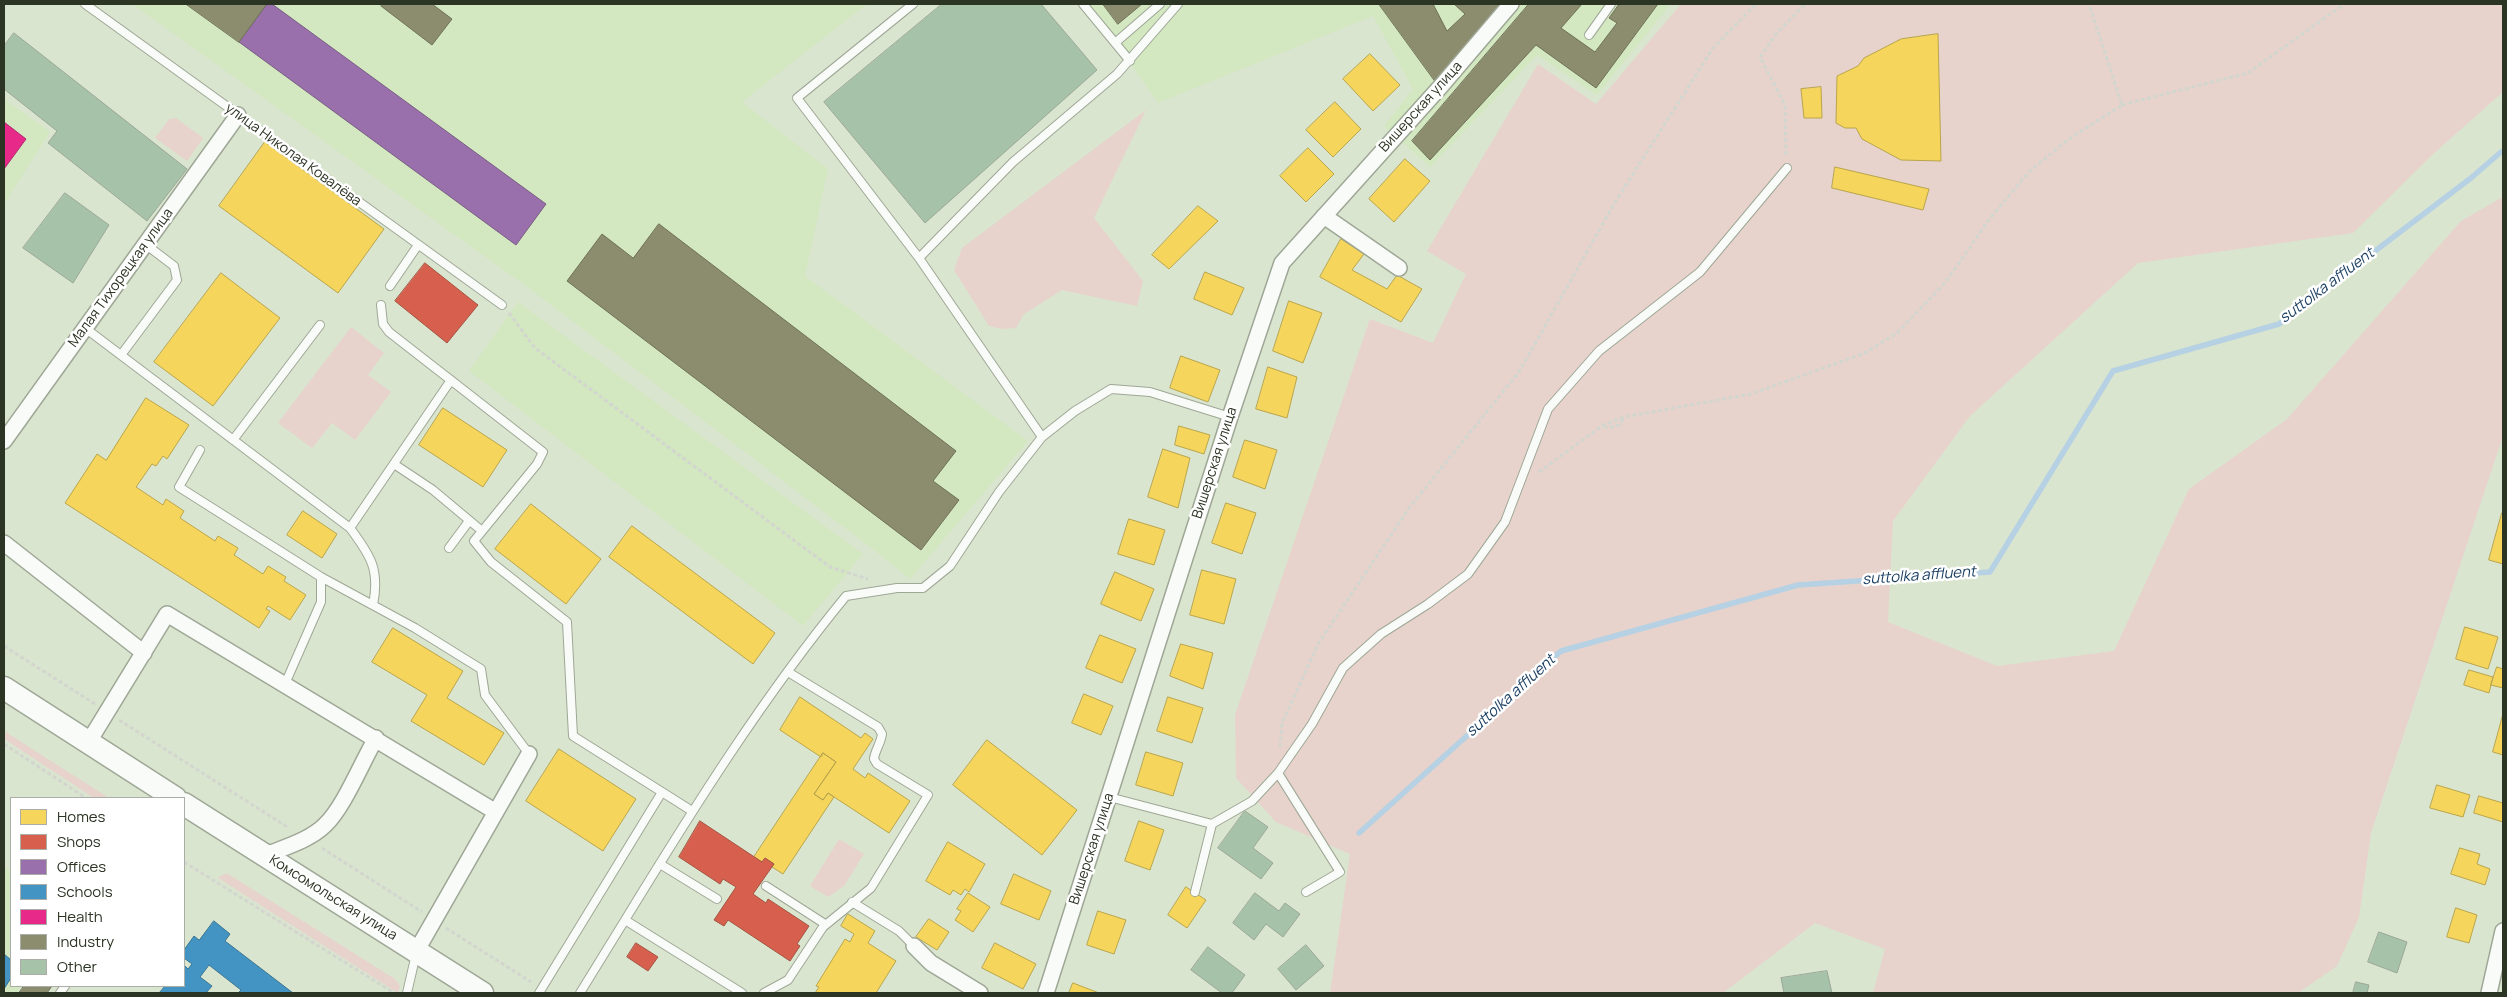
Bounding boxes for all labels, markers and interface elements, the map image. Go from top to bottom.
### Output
street label: Вишерская улица [1376,58,1466,156]
street label: улица Николая Ковалёва [222,100,364,210]
street label: Малая Тихорецкая улица [65,205,177,351]
water label: suttolka affluent [2276,245,2378,327]
street label: Вишерская улица [1189,405,1241,521]
water label: suttolka affluent [1862,563,1976,589]
water label: suttolka affluent [1463,651,1559,741]
street label: Вишерская улица [1066,791,1118,907]
legend [10,797,185,987]
text: Homes [57,806,105,827]
text: Shops [57,831,101,852]
street label: Комсомольская улица [266,852,400,944]
text: Offices [57,856,106,877]
text: Schools [57,881,113,902]
text: Health [57,906,103,927]
text: Industry [57,931,114,952]
text: Other [57,956,97,977]

